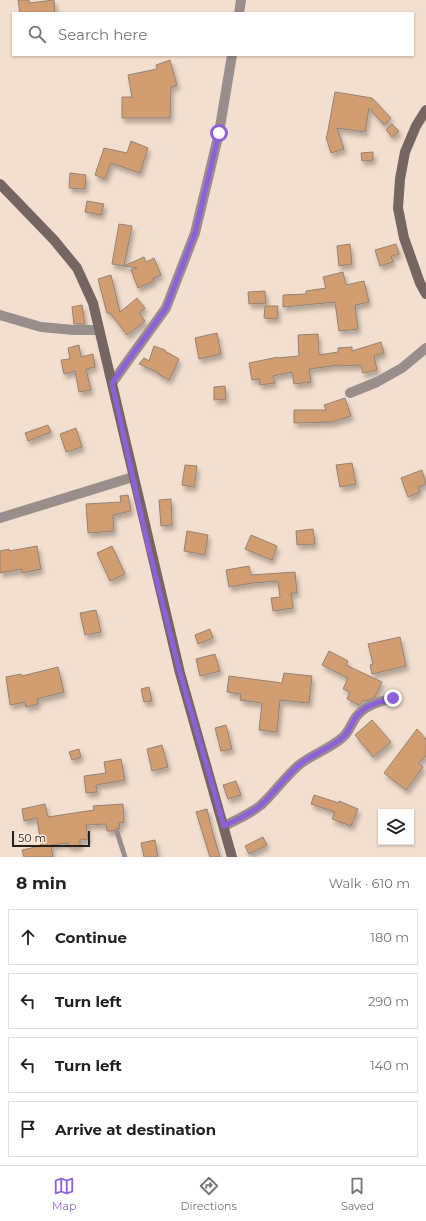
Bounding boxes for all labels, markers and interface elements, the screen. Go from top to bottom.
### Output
search box [12,12,414,56]
icon: search [26,23,48,45]
text: Search here [58,25,147,44]
route start [210,124,228,142]
route end [384,689,402,707]
map controls [378,809,414,845]
button: layers [378,809,414,845]
scale bar [12,829,90,848]
text: 50 m [18,831,46,845]
text: 8 min [16,873,67,893]
text: Walk · 610 m [329,875,410,891]
icon: ahead [17,926,39,948]
text: Continue [55,928,127,947]
text: 180 m [370,929,409,945]
icon: left [17,990,39,1012]
text: Turn left [55,992,122,1011]
text: 290 m [368,993,409,1009]
icon: left [17,1054,39,1076]
text: Turn left [55,1056,122,1075]
text: 140 m [370,1057,409,1073]
icon: arrive [17,1118,39,1140]
text: Arrive at destination [55,1120,216,1139]
tab: Map [52,1175,76,1213]
tab: Directions [181,1175,237,1213]
tab: Saved [341,1175,374,1213]

